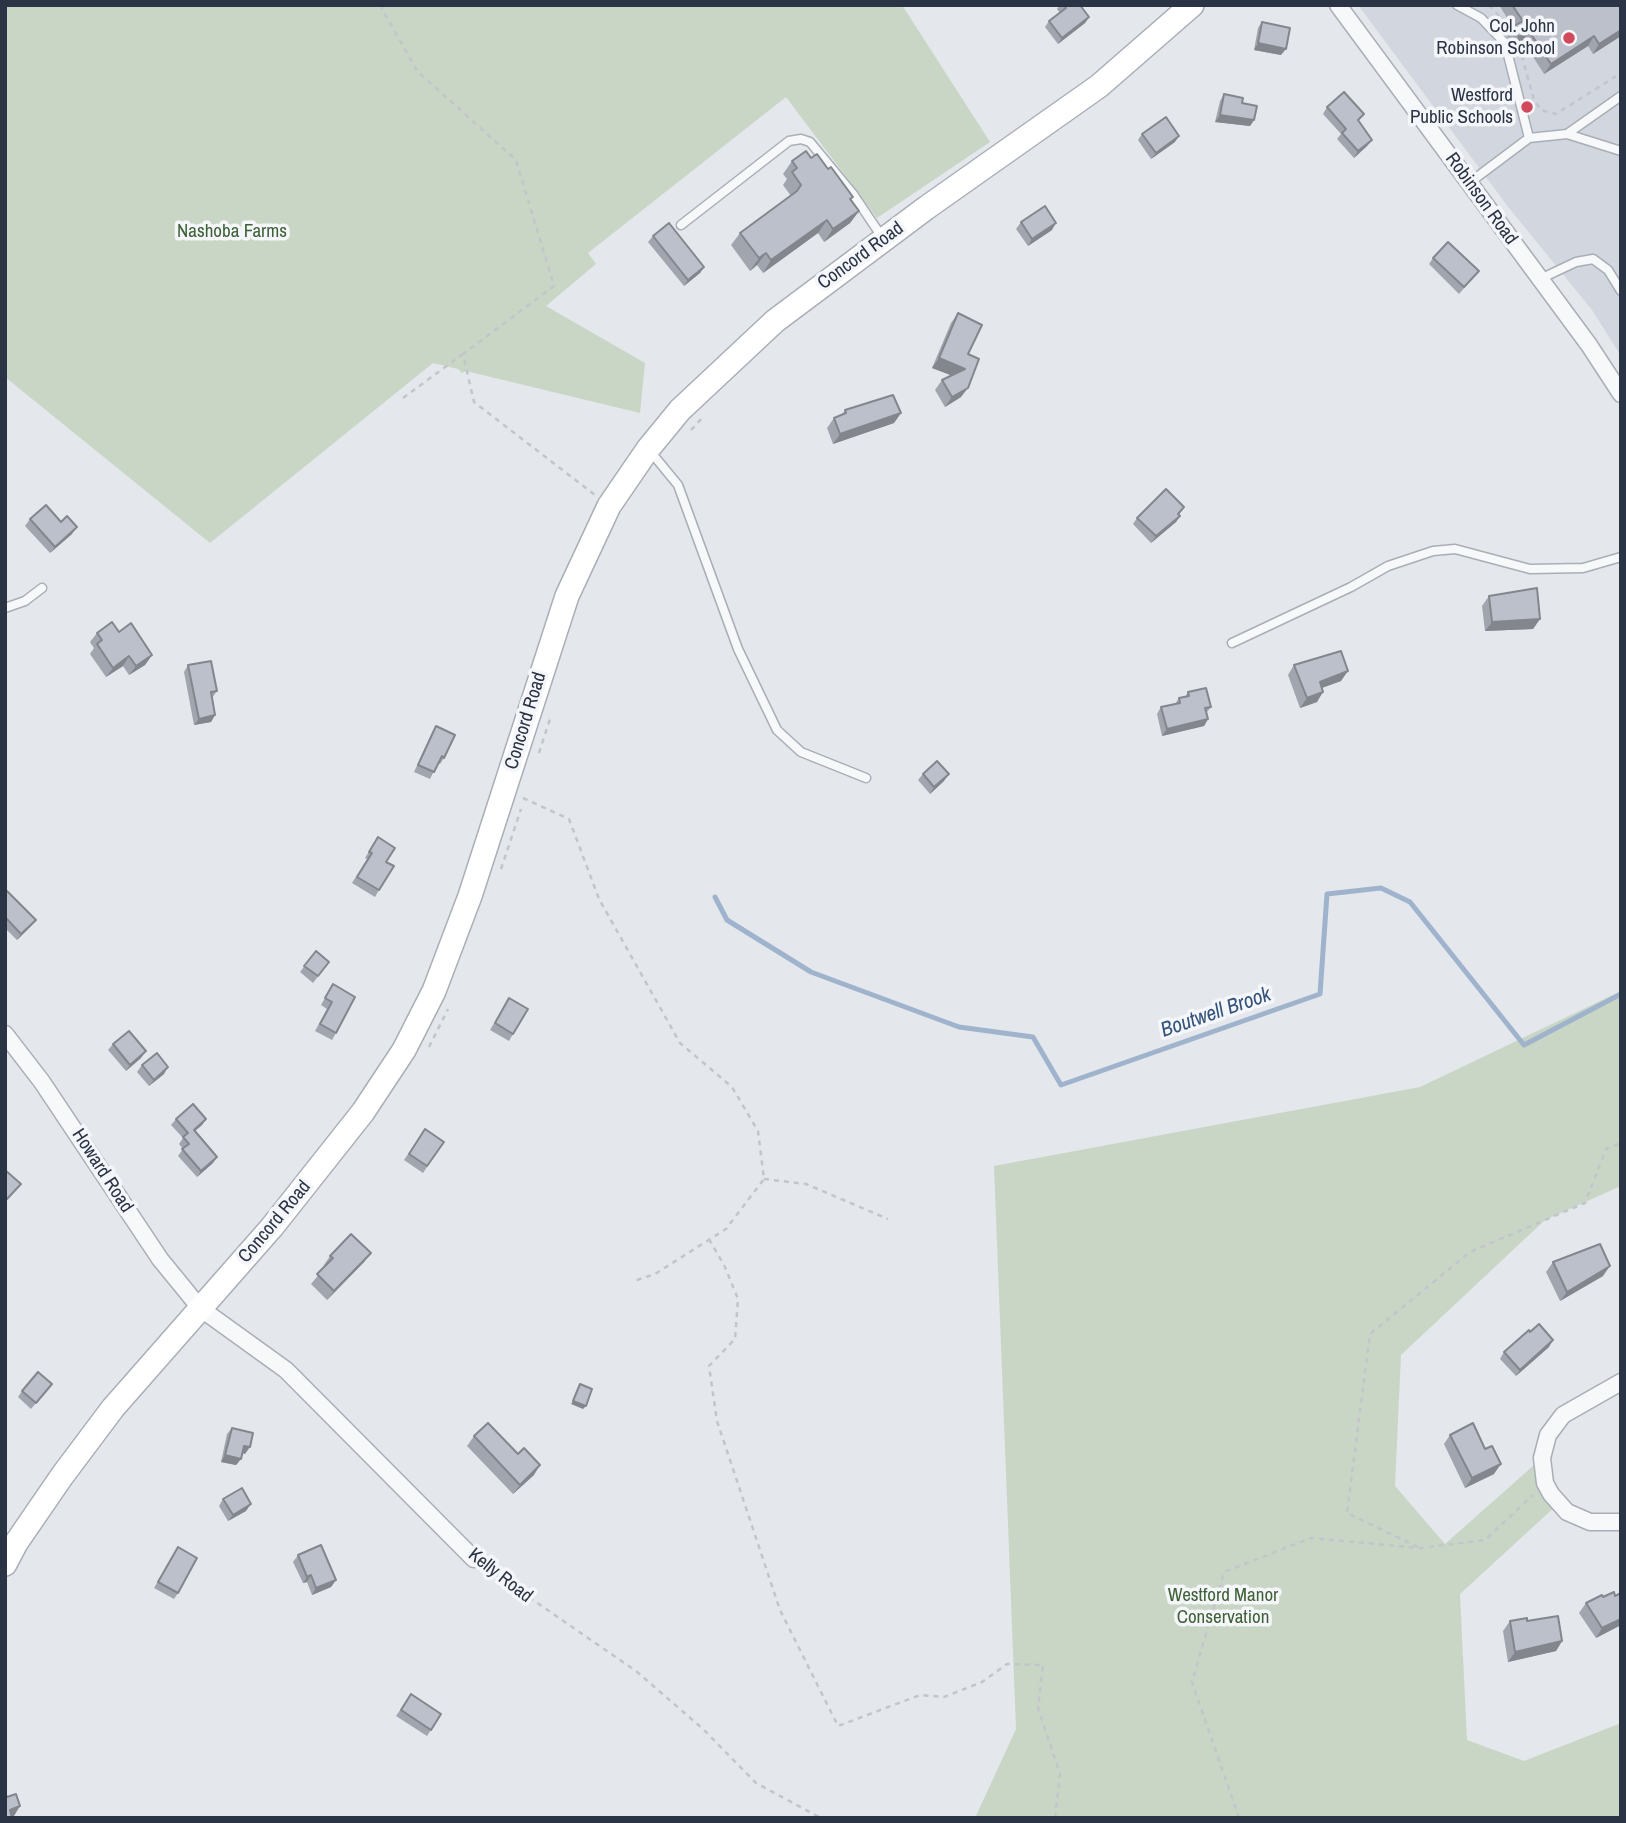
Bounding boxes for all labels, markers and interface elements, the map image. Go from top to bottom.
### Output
place label: Col. John Robinson School [1436,16,1555,60]
marker: Col. John Robinson School [1561,30,1577,46]
place label: Westford Public Schools [1410,85,1513,129]
marker: Westford Public Schools [1519,99,1535,115]
street label: Robinson Road [1440,149,1522,249]
street label: Concord Road [814,217,908,295]
park label: Nashoba Farms [177,221,287,243]
street label: Concord Road [500,670,552,772]
water label: Boutwell Brook [1158,982,1274,1044]
street label: Howard Road [67,1125,137,1217]
street label: Concord Road [234,1176,316,1268]
street label: Kelly Road [463,1544,537,1608]
park label: Westford Manor Conservation [1168,1585,1278,1629]

